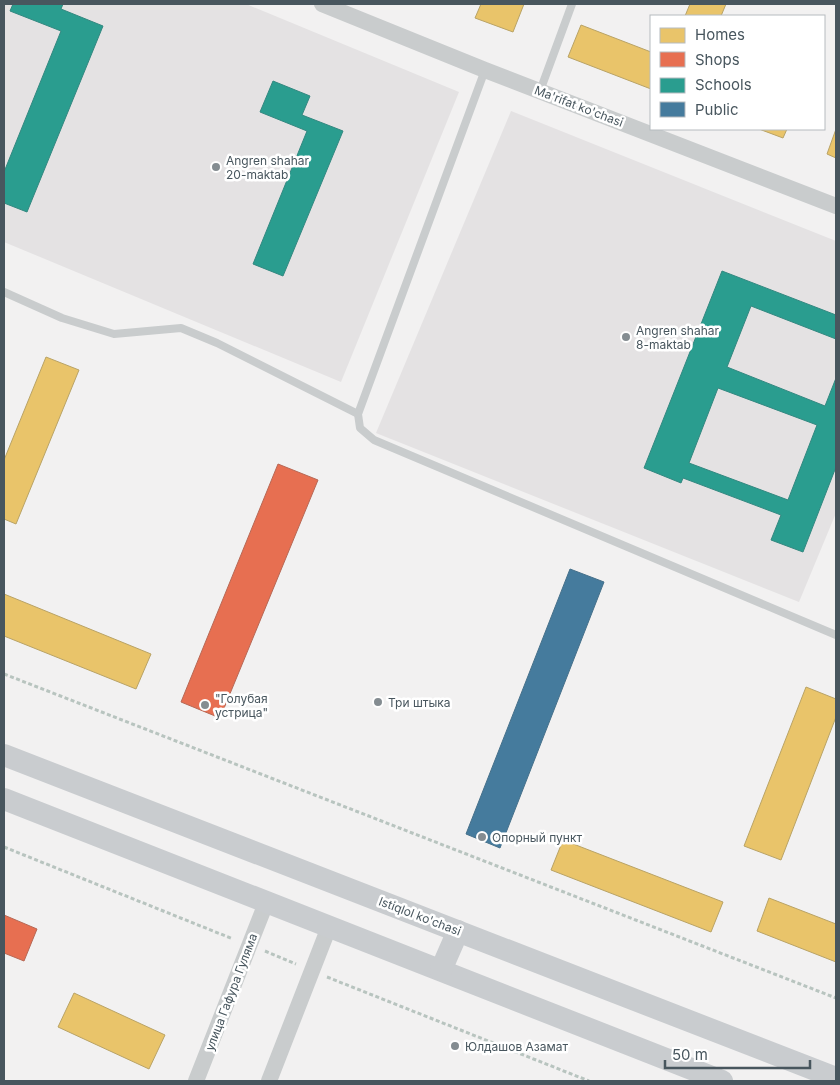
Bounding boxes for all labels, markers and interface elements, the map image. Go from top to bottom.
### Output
legend [650,15,825,130]
text: Homes [695,25,745,44]
text: Shops [695,50,740,69]
text: Schools [695,75,752,94]
street label: Ma'rifat ko'chasi [533,82,626,130]
text: Public [695,100,738,119]
place label: Angren shahar 20-maktab [226,153,310,182]
marker: Angren shahar 20-maktab [210,161,222,173]
place label: Angren shahar 8-maktab [636,323,720,352]
marker: Angren shahar 8-maktab [620,331,632,343]
place label: "Голубая устрица" [215,691,268,720]
place label: Три штыка [388,695,451,710]
marker: Три штыка [372,696,384,708]
marker: "Голубая устрица" [199,699,211,711]
place label: Опорный пункт [492,830,582,845]
marker: Опорный пункт [476,831,488,843]
street label: Istiqlol ko'chasi [377,893,463,939]
street label: улица Гафура Гуляма [202,931,260,1053]
scale bar [665,1038,810,1070]
place label: Юлдашов Азамат [465,1039,568,1054]
marker: Юлдашов Азамат [449,1040,461,1052]
text: 50 m [672,1045,708,1064]

